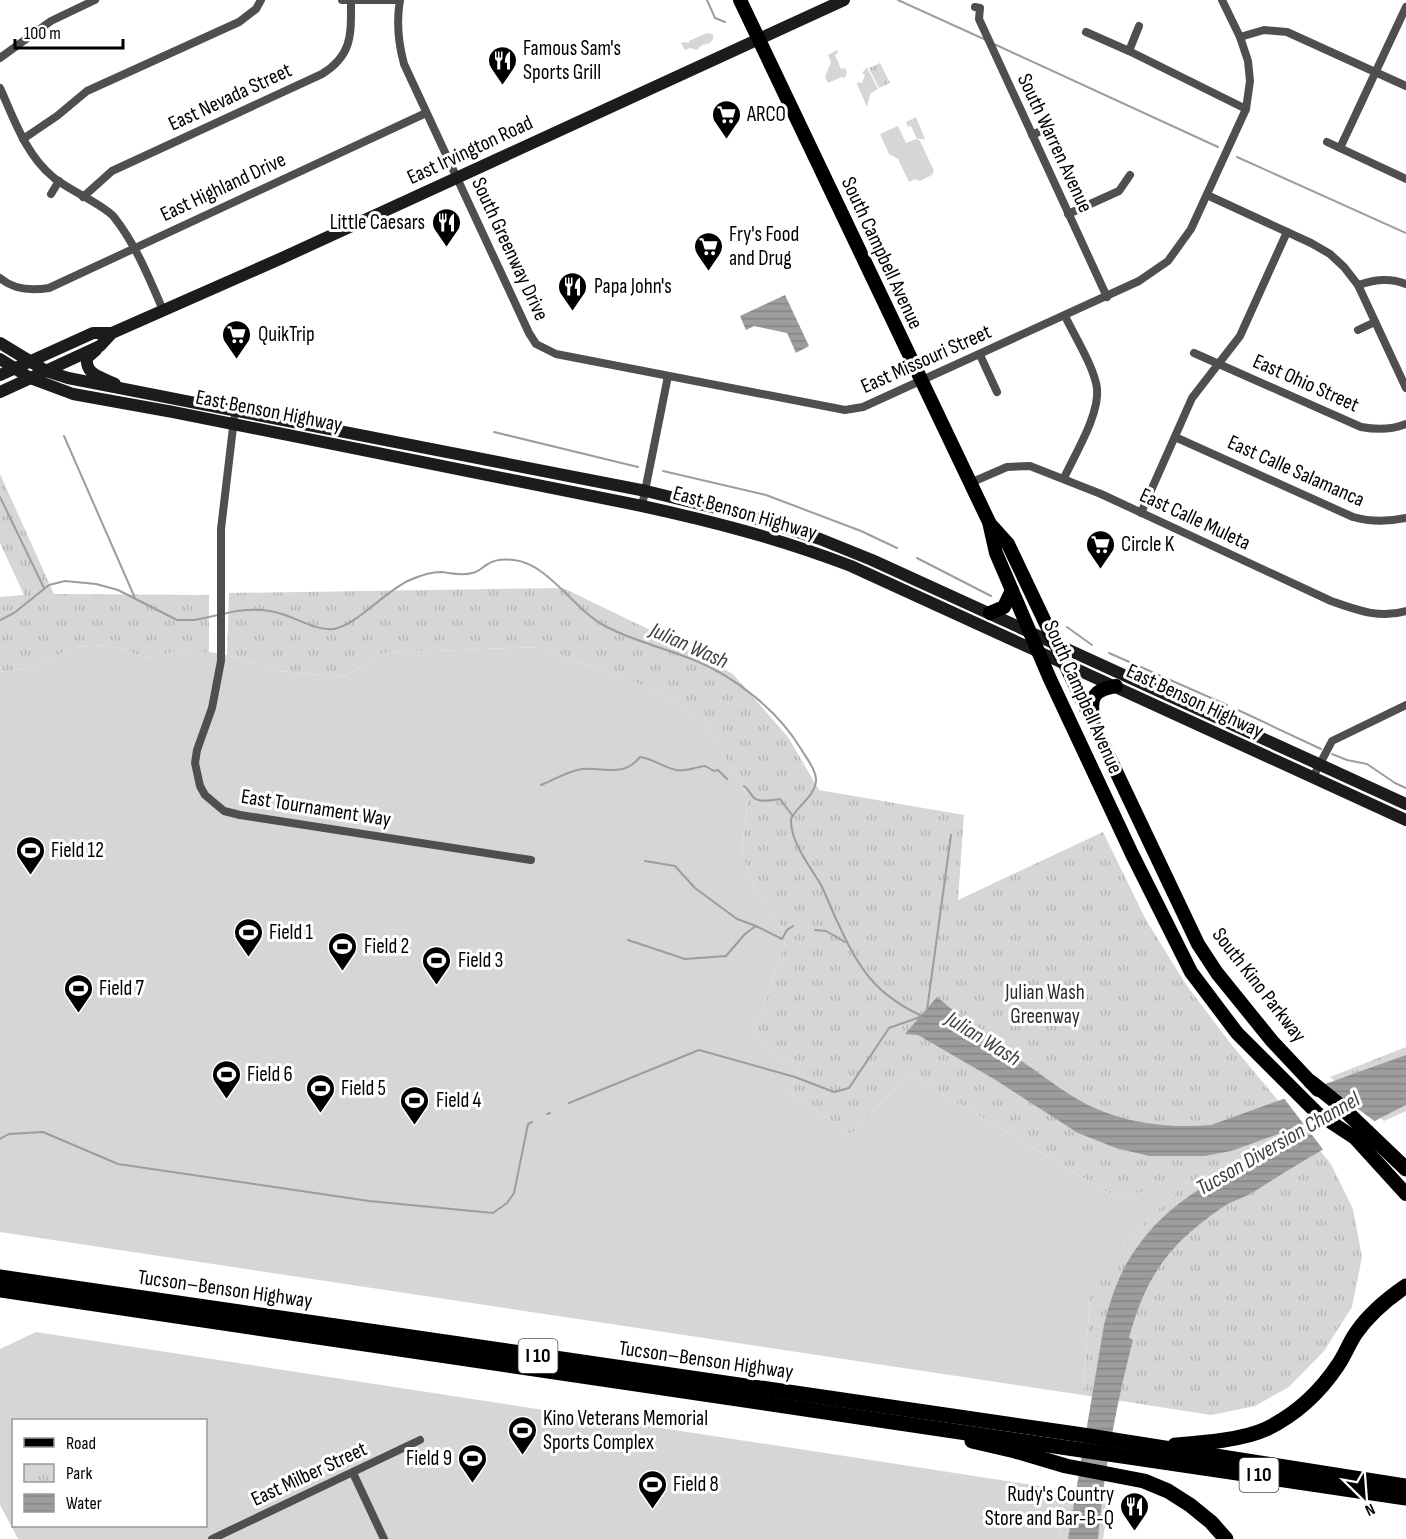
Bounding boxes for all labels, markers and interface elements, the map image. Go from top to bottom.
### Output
scale bar [15,12,123,50]
text: 100 m [24,23,61,44]
place label: Famous Sam's Sports Grill [523,36,621,85]
restaurant icon: Famous Sam's Sports Grill [486,44,518,86]
street label: East Nevada Street [164,58,296,136]
street label: South Warren Avenue [1012,70,1098,216]
supermarket icon: ARCO [710,98,742,140]
place label: ARCO [746,102,786,127]
street label: East Irvington Road [403,110,537,190]
street label: East Highland Drive [156,147,290,227]
street label: South Campbell Avenue [836,173,928,333]
street label: South Greenway Drive [466,174,554,324]
restaurant icon: Little Caesars [430,206,462,248]
place label: Little Caesars [330,210,425,235]
place label: Fry's Food and Drug [729,222,799,271]
supermarket icon: Fry's Food and Drug [692,230,724,272]
restaurant icon: Papa John's [557,270,589,312]
place label: Papa John's [594,274,672,299]
supermarket icon: QuikTrip [221,318,253,360]
street label: East Missouri Street [857,319,995,399]
place label: QuikTrip [258,322,315,347]
street label: East Ohio Street [1249,349,1363,417]
street label: East Benson Highway [194,385,344,437]
street label: East Calle Salamanca [1224,430,1368,512]
street label: East Benson Highway [670,481,820,545]
street label: East Calle Muleta [1136,482,1254,556]
supermarket icon: Circle K [1084,528,1116,570]
place label: Circle K [1121,532,1175,557]
water label: Julian Wash [644,616,732,675]
street label: South Campbell Avenue [1038,617,1128,777]
street label: East Benson Highway [1122,658,1268,744]
street label: East Tournament Way [239,784,393,832]
sports icon: Field 12 [14,834,46,876]
place label: Field 12 [51,838,104,863]
sports icon: Field 1 [232,916,264,958]
place label: Field 1 [269,920,314,945]
street label: South Kino Parkway [1207,923,1311,1047]
sports icon: Field 2 [327,930,359,972]
place label: Field 2 [364,934,409,959]
sports icon: Field 3 [421,944,453,986]
place label: Field 3 [458,948,503,973]
sports icon: Field 7 [62,972,94,1014]
place label: Field 7 [99,976,145,1001]
park label: Julian Wash Greenway [1004,980,1085,1029]
water label: Julian Wash [939,1005,1025,1072]
sports icon: Field 6 [210,1058,242,1100]
place label: Field 6 [247,1062,293,1087]
sports icon: Field 5 [304,1072,336,1114]
place label: Field 5 [341,1076,386,1101]
sports icon: Field 4 [399,1084,431,1126]
water label: Tucson Diversion Channel [1191,1086,1365,1202]
place label: Field 4 [436,1088,482,1113]
street label: Tucson–Benson Highway [136,1264,314,1314]
street label: Tucson–Benson Highway [617,1335,795,1385]
road number: I 10 [518,1339,558,1373]
place label: Kino Veterans Memorial Sports Complex [543,1406,708,1455]
sports icon: Kino Veterans Memorial Sports Complex [506,1414,538,1456]
legend [12,1419,207,1527]
text: Road [66,1433,96,1454]
street label: East Milber Street [247,1436,371,1512]
sports icon: Field 9 [457,1442,489,1484]
place label: Field 9 [406,1446,452,1471]
road number: I 10 [1240,1458,1278,1492]
text: Park [66,1463,92,1484]
north arrow [1334,1467,1394,1527]
sports icon: Field 8 [636,1468,668,1510]
place label: Field 8 [673,1472,719,1497]
place label: Rudy's Country Store and Bar-B-Q [985,1482,1114,1531]
restaurant icon: Rudy's Country Store and Bar-B-Q [1119,1490,1151,1532]
text: Water [66,1493,102,1514]
text: N [1362,1499,1378,1520]

